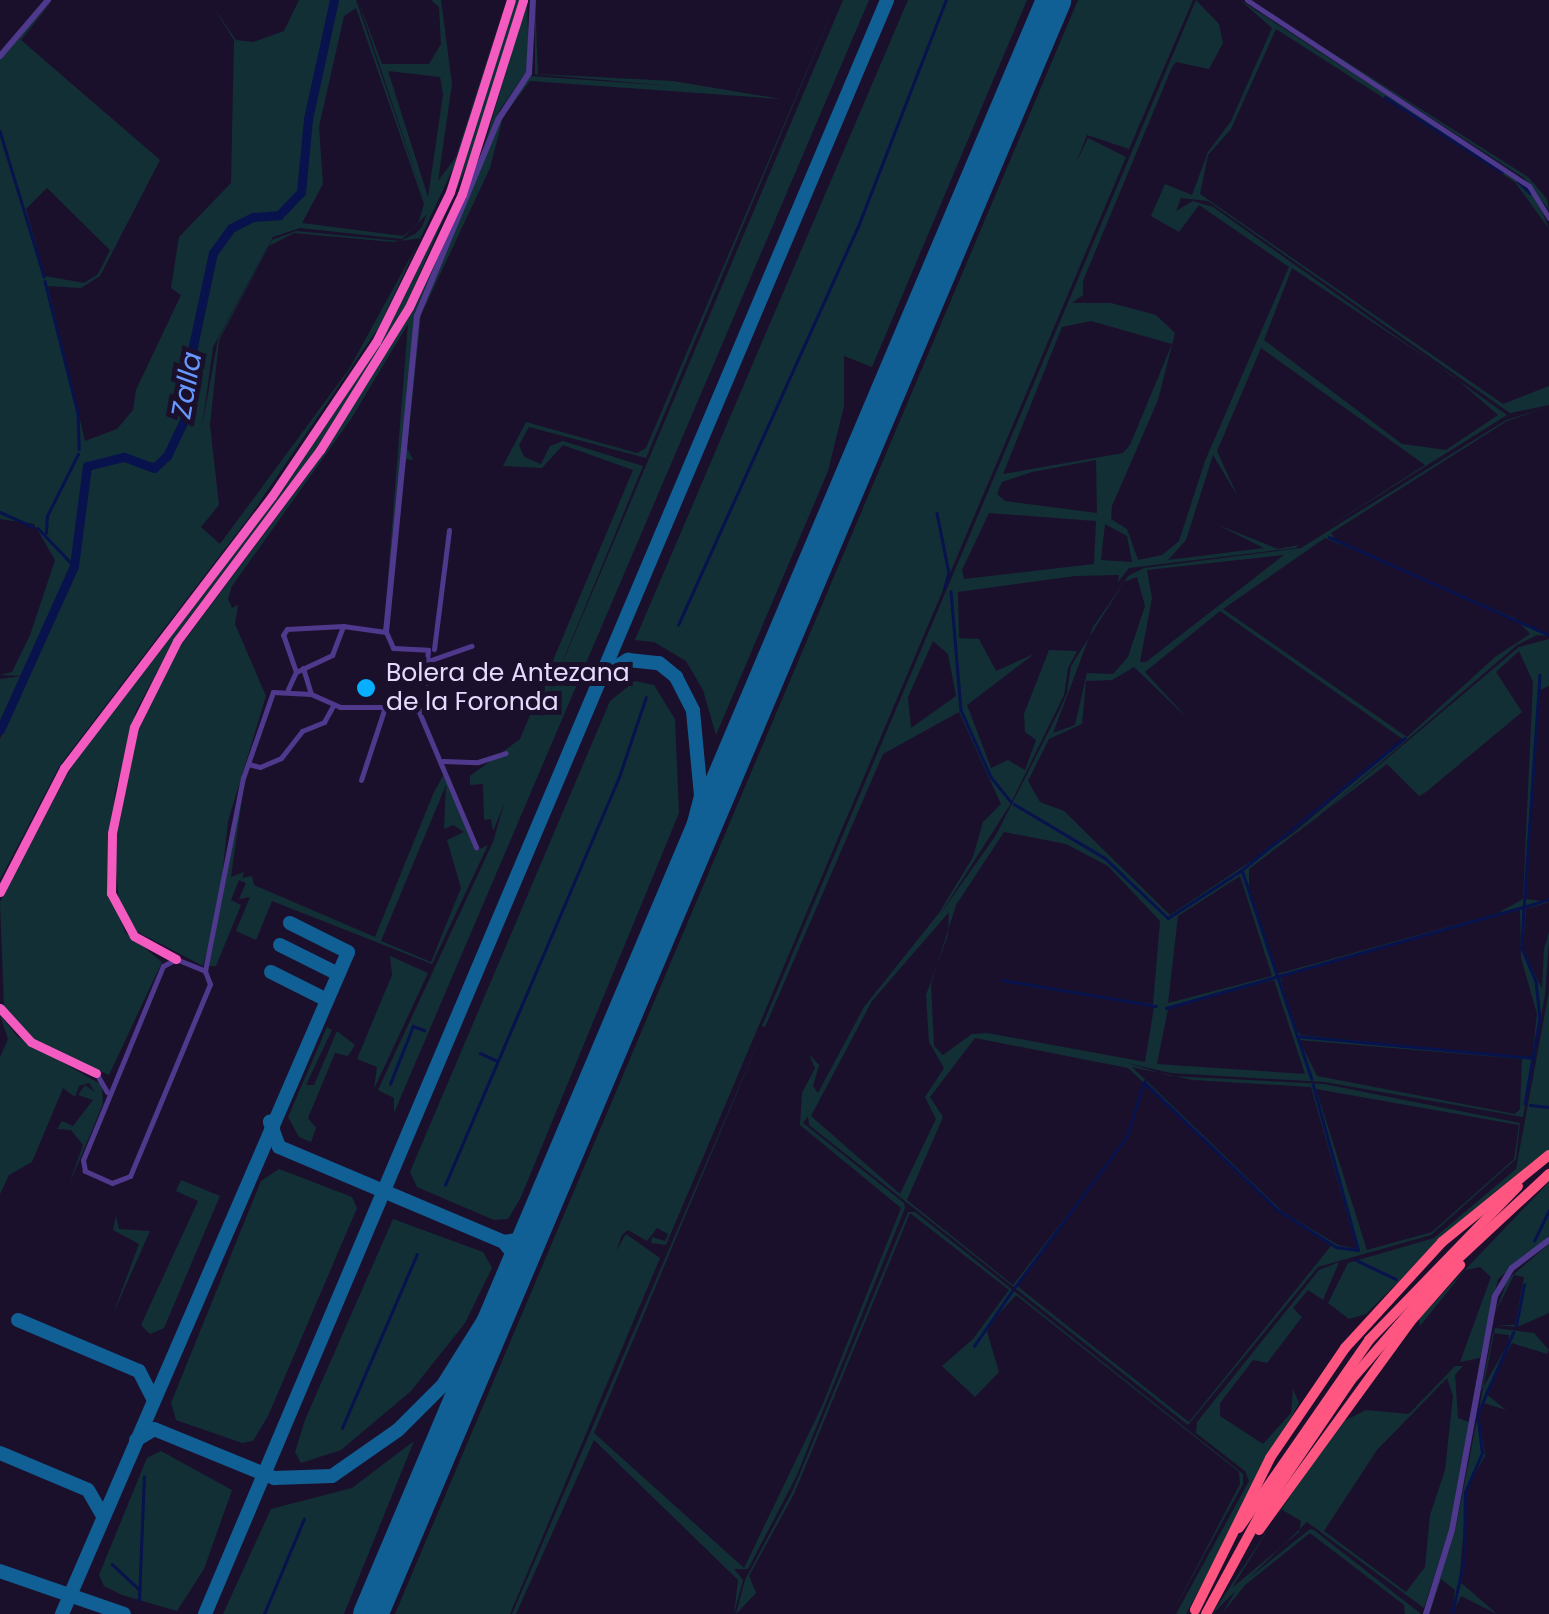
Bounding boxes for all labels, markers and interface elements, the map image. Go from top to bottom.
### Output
water label: Zalla [165,349,209,421]
place label: Bolera de Antezana de la Foronda [386,659,630,718]
marker: Bolera de Antezana de la Foronda [355,677,377,699]

